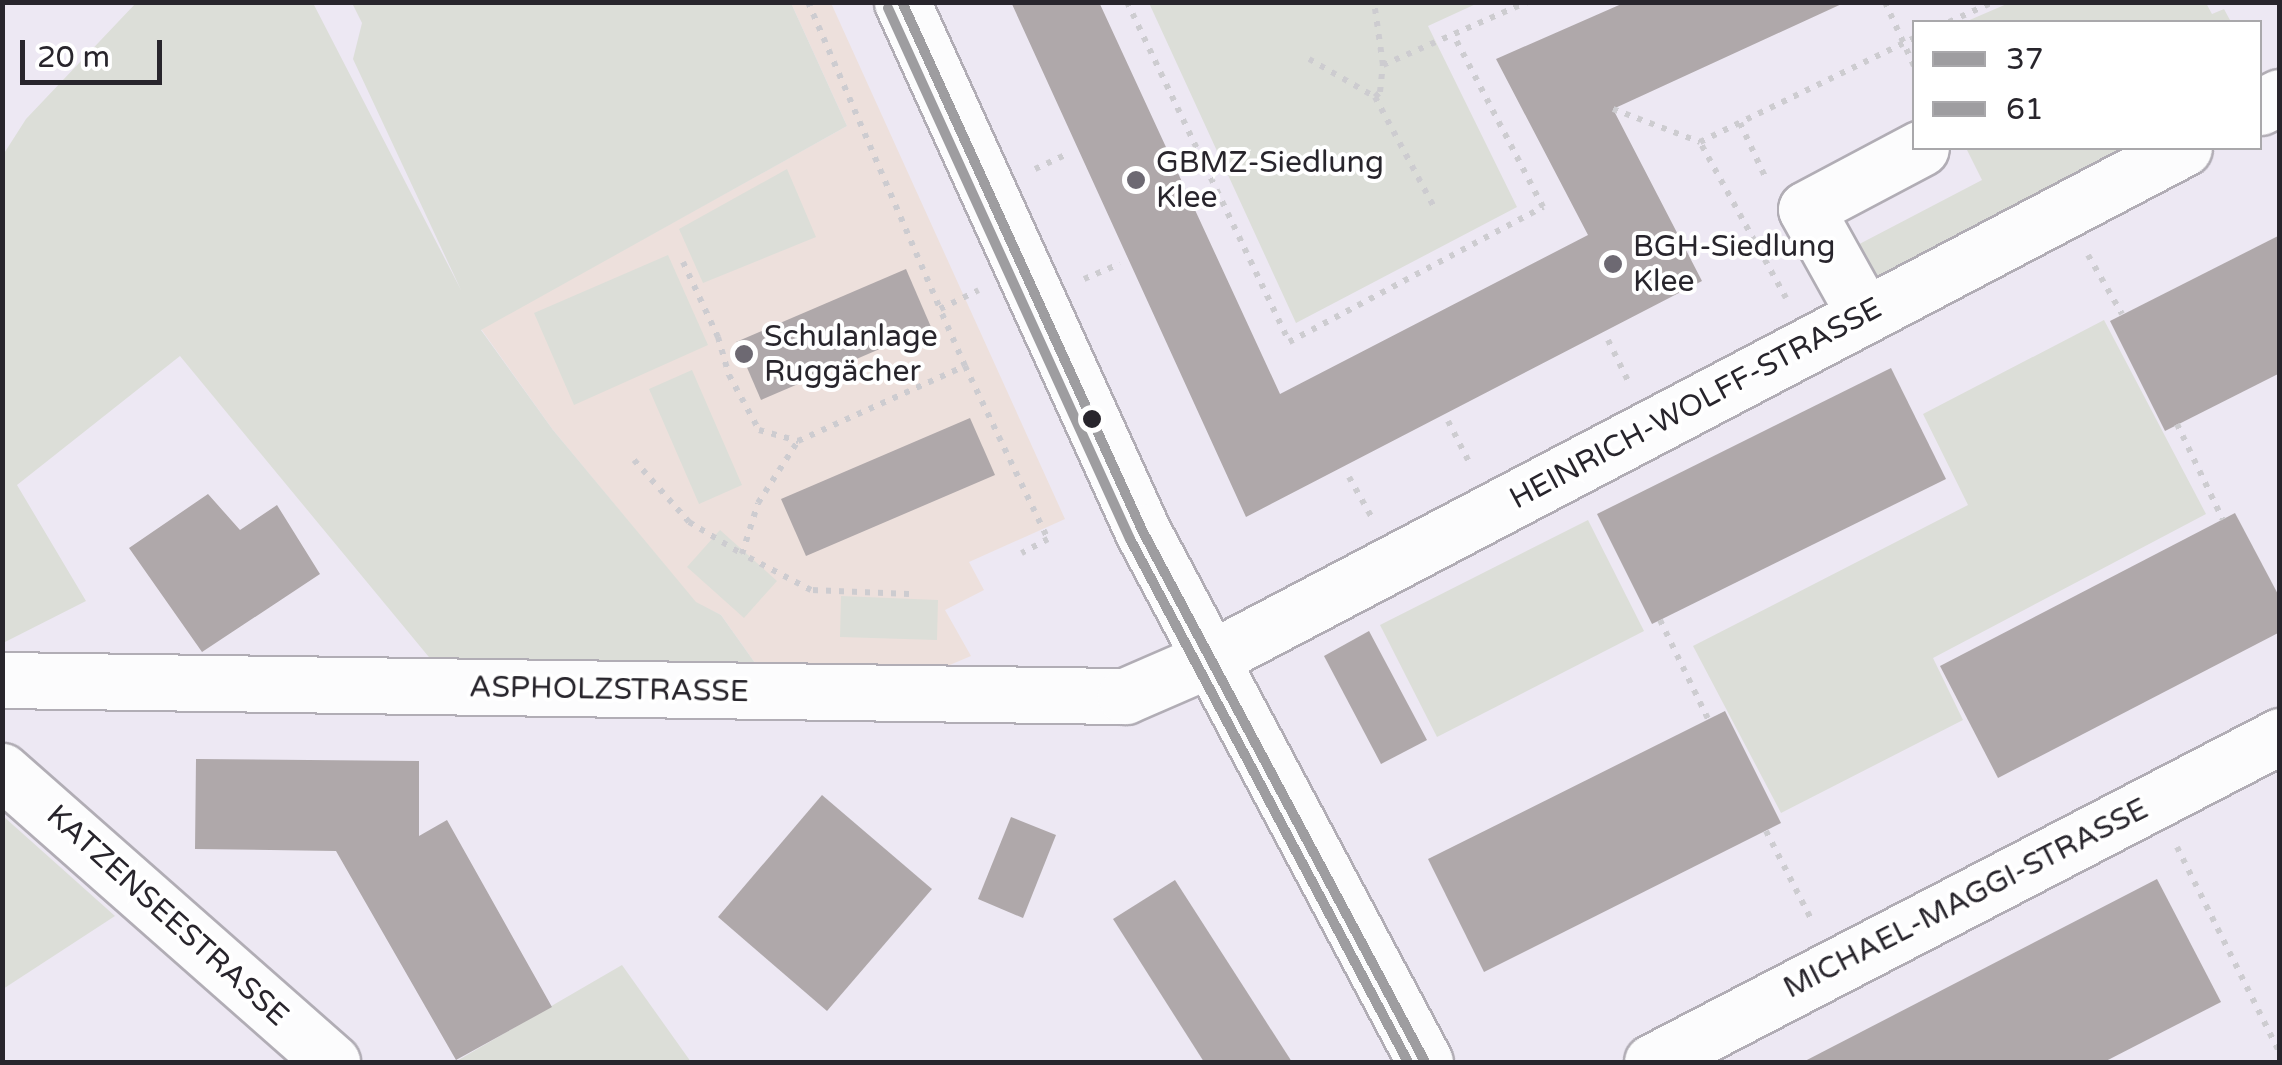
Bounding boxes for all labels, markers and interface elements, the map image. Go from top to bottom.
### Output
scale bar [25,20,168,82]
legend [1912,20,2262,150]
text: 20 m [37,39,110,76]
text: 37 [2006,41,2044,78]
text: 61 [2006,91,2044,128]
place label: GBMZ-Siedlung Klee [1156,145,1384,216]
marker: GBMZ-Siedlung Klee [1125,169,1147,191]
place label: BGH-Siedlung Klee [1633,229,1835,300]
marker: BGH-Siedlung Klee [1602,253,1624,275]
street label: HEINRICH-WOLFF-STRASSE [1504,291,1888,517]
place label: Schulanlage Ruggächer [764,319,938,390]
marker: Schulanlage Ruggächer [733,343,755,365]
unlabelled marker [1082,409,1102,429]
street label: ASPHOLZSTRASSE [469,670,749,710]
street label: MICHAEL-MAGGI-STRASSE [1778,791,2154,1007]
street label: KATZENSEESTRASSE [39,798,295,1034]

